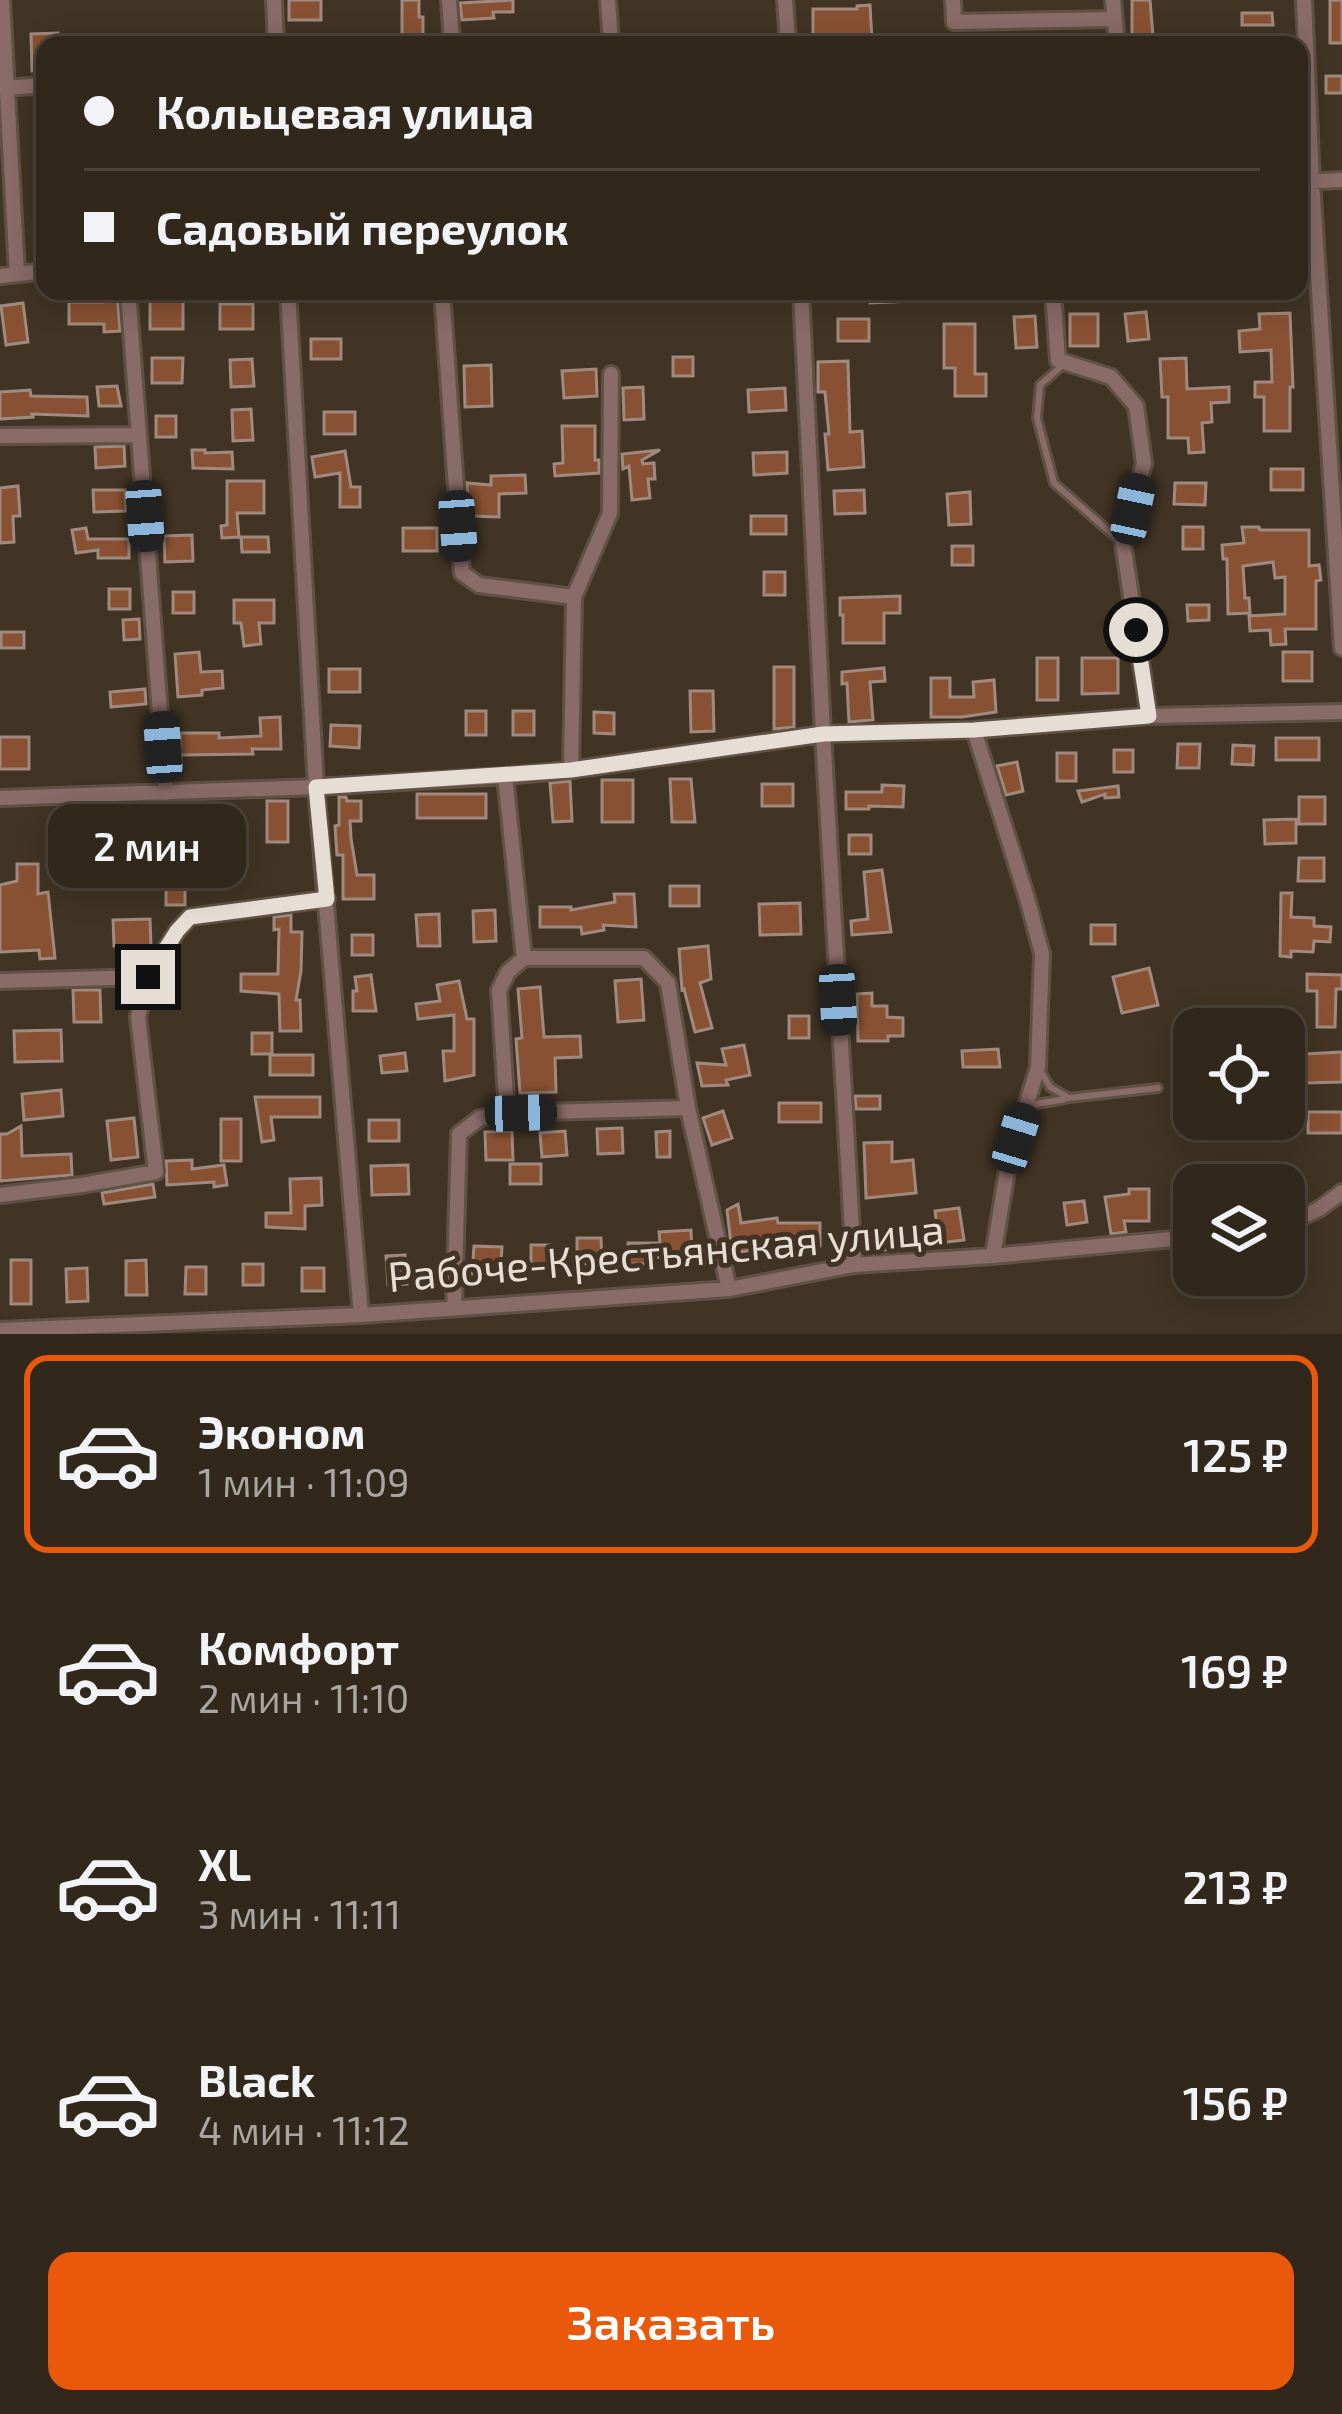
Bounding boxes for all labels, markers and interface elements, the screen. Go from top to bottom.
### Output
text: Кольцевая улица [156,84,534,138]
text: Садовый переулок [156,200,569,254]
car [1108,470,1158,548]
car [125,479,165,553]
car [438,489,478,563]
route start [1109,603,1163,657]
car [143,710,183,784]
callout: 2 мин [49,803,247,887]
text: 2 мин [93,822,201,869]
route end [121,950,175,1004]
car [818,963,858,1037]
map controls [1173,1008,1305,1296]
button: locate [1173,1008,1305,1140]
car [484,1094,558,1132]
car [988,1098,1044,1178]
button: layers [1173,1164,1305,1296]
street label: Рабоче-Крестьянская улица [386,1202,946,1301]
icon: car [54,1400,162,1508]
text: Эконом [198,1404,366,1458]
text: 125 ₽ [1183,1427,1288,1481]
text: 1 мин · 11:09 [198,1458,410,1505]
icon: car [54,1616,162,1724]
text: Комфорт [198,1620,399,1674]
text: 169 ₽ [1181,1643,1288,1697]
text: 2 мин · 11:10 [198,1674,409,1721]
icon: car [54,1832,162,1940]
text: XL [198,1836,251,1890]
text: 213 ₽ [1182,1859,1288,1913]
text: 3 мин · 11:11 [198,1890,401,1937]
icon: car [54,2048,162,2156]
text: Black [198,2052,315,2106]
text: 156 ₽ [1183,2075,1288,2129]
text: 4 мин · 11:12 [198,2106,410,2153]
button: Заказать [48,2252,1294,2390]

